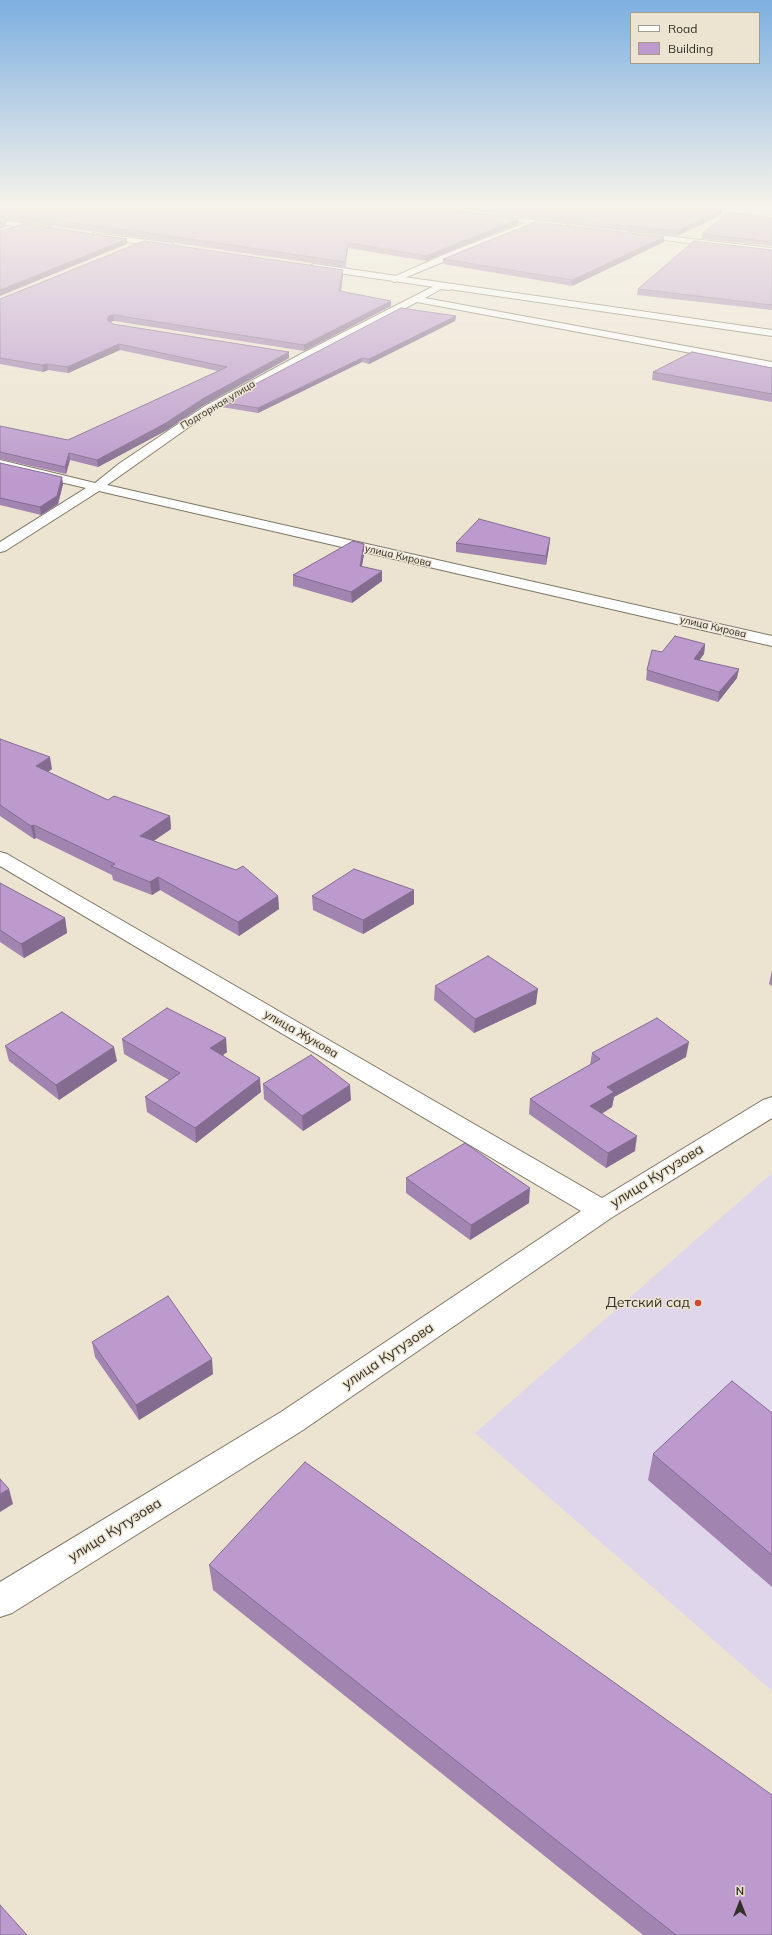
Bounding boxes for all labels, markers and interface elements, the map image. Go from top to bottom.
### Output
legend [630,12,760,64]
text: Road [668,21,697,36]
text: Building [668,41,713,56]
street label: Подгорная улица [178,378,258,432]
street label: улица Кирова [364,543,432,569]
street label: улица Кирова [679,614,747,640]
street label: улица Жукова [261,1007,341,1061]
street label: улица Кутузова [607,1141,707,1211]
place label: Детский сад [606,1295,690,1311]
marker: Детский сад [693,1298,703,1308]
street label: улица Кутузова [339,1319,437,1393]
street label: улица Кутузова [65,1495,165,1565]
north arrow [720,1883,760,1923]
text: N [736,1884,744,1898]

